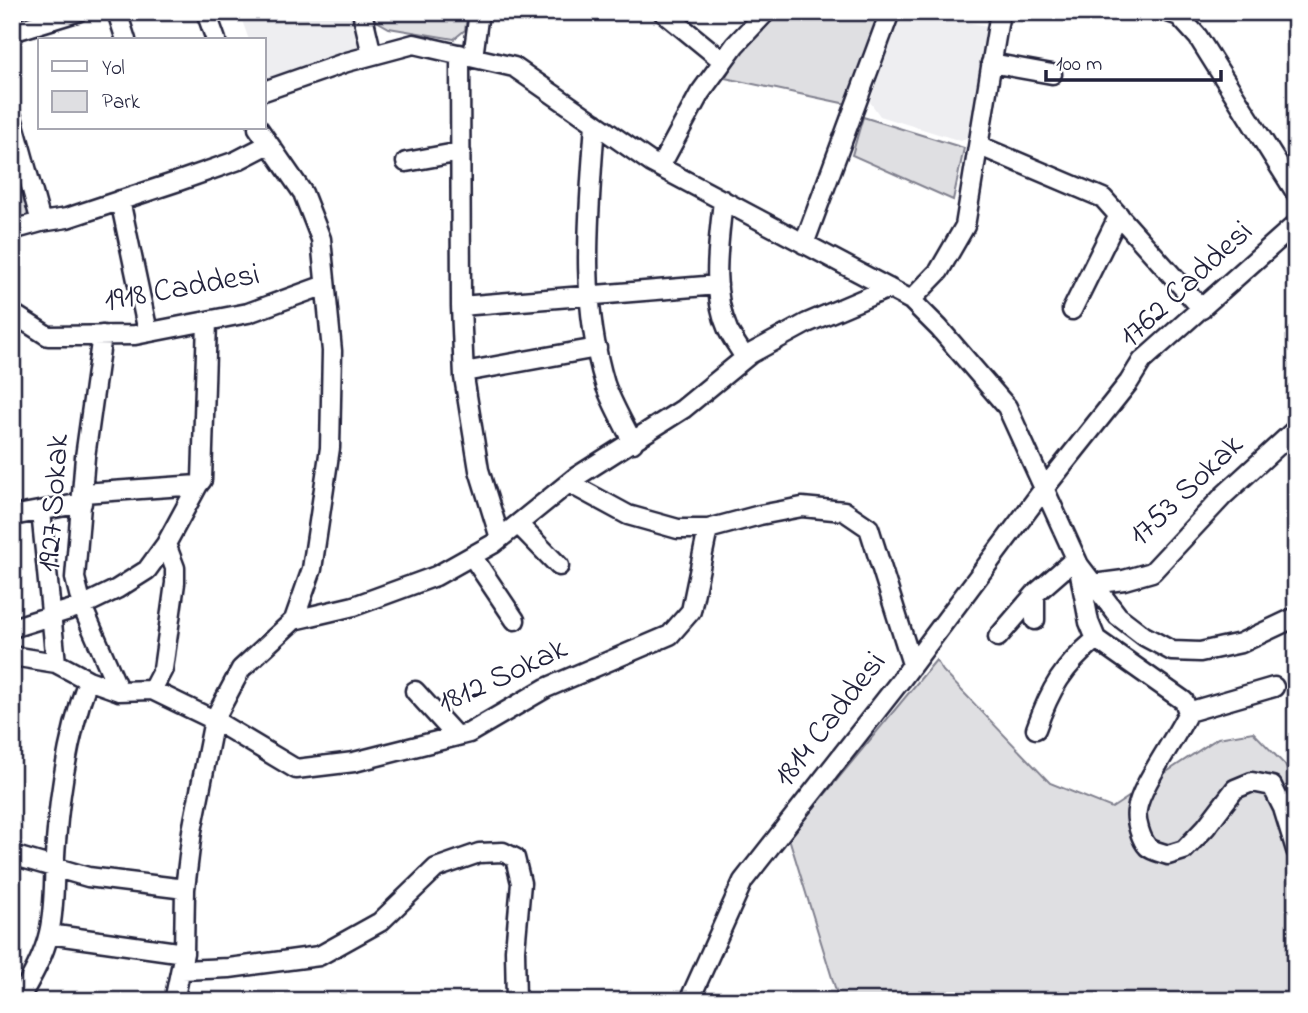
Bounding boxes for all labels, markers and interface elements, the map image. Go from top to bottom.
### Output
legend [38,38,266,130]
scale bar [1046,38,1220,82]
text: 100 m [1056,50,1102,80]
text: Yol [102,54,125,84]
text: Park [102,88,141,118]
street label: 1762 Caddesi [1109,210,1265,360]
street label: 1918 Caddesi [101,252,263,326]
street label: 1753 Sokak [1119,423,1256,558]
street label: 1927 Sokak [27,431,83,574]
street label: 1812 Sokak [431,626,576,727]
street label: 1814 Caddesi [763,642,899,798]

